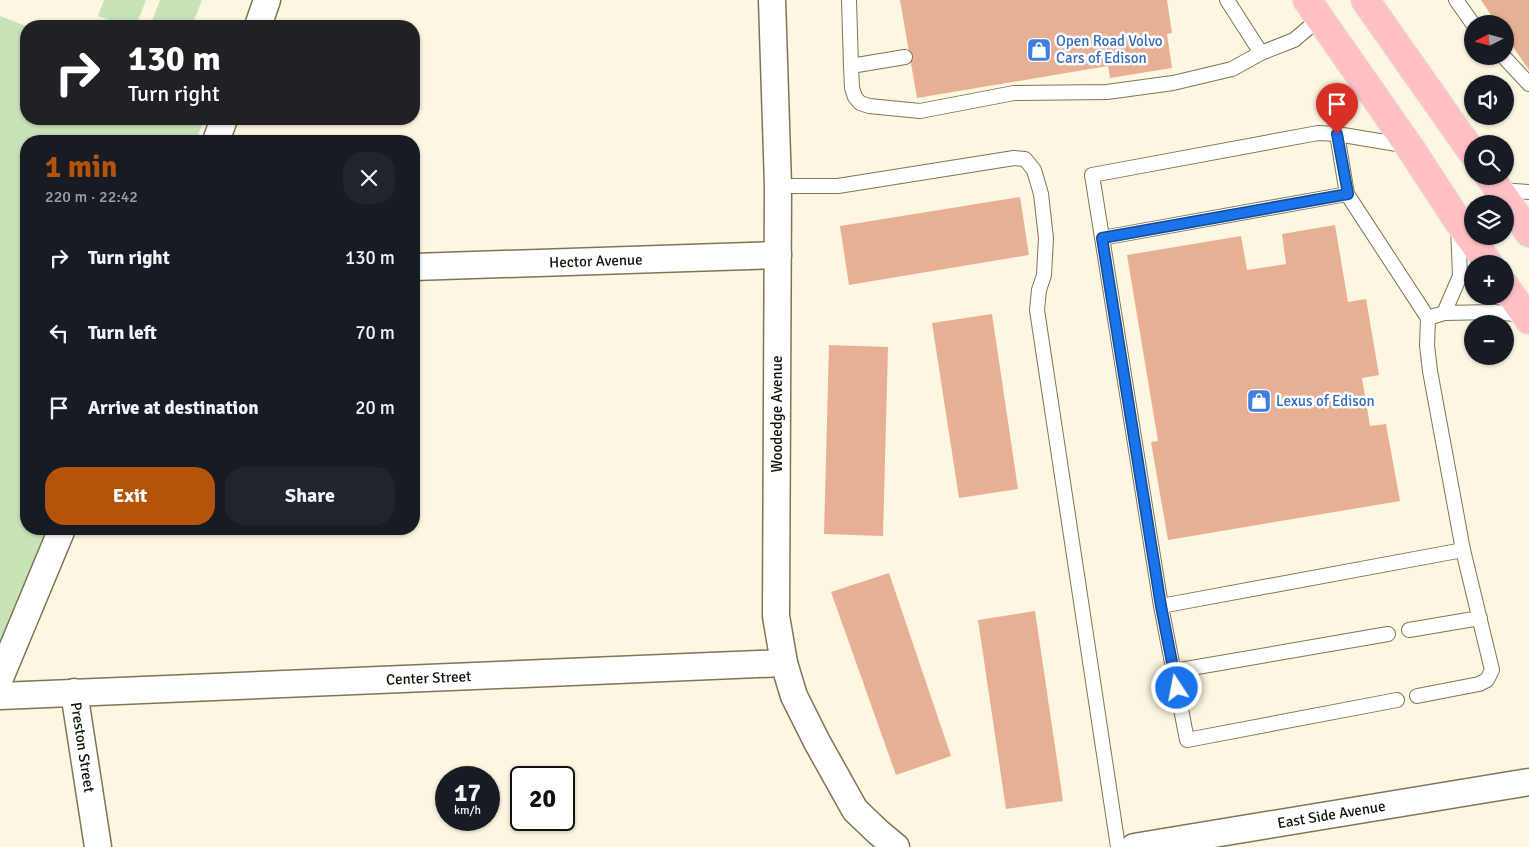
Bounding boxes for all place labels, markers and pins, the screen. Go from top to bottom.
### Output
place label: Open Road Volvo Cars of Edison [1056,32,1163,67]
shop icon: Open Road Volvo Cars of Edison [1026,37,1052,63]
pin [1316,83,1358,134]
shop icon: Lexus of Edison [1246,388,1272,414]
place label: Lexus of Edison [1276,392,1375,410]

